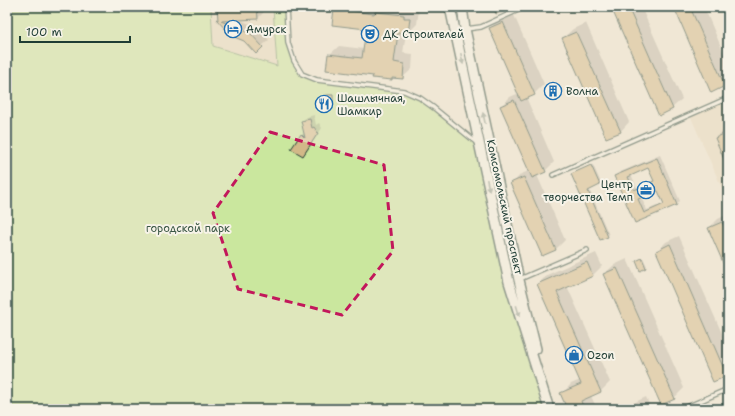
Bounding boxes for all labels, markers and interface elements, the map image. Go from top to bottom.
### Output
scale bar [20,18,130,44]
hotel icon: Амурск [223,19,243,39]
place label: Амурск [246,22,286,37]
text: 100 m [26,24,62,40]
theatre icon: ДК Строителей [360,24,380,44]
place label: ДК Строителей [383,27,464,42]
one-way arrow [459,53,465,65]
building icon: Волна [543,81,563,101]
place label: Волна [566,84,599,99]
place label: Шашлычная, Шамкир [337,91,406,119]
restaurant icon: Шашлычная, Шамкир [314,94,334,114]
one-way arrow [481,112,487,124]
street label: Комсомольский проспект [483,138,526,277]
place label: Центр творчества Темп [543,177,633,205]
one-way arrow [486,178,492,191]
office icon: Центр творчества Темп [636,180,656,200]
park label: городской парк [146,221,230,236]
one-way arrow [515,305,521,317]
shop icon: Ozon [564,345,584,365]
place label: Ozon [587,348,615,363]

